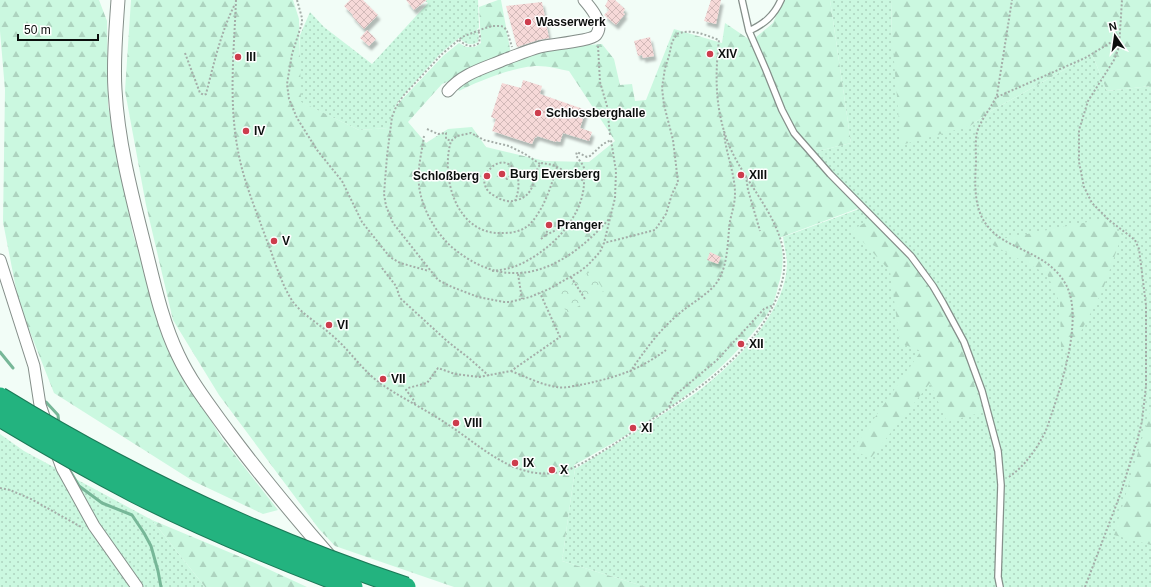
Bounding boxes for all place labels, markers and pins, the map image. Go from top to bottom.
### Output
place label: Wasserwerk [536,15,606,29]
marker: Wasserwerk [523,17,533,27]
place label: XIV [718,47,737,61]
marker: XIV [705,49,715,59]
place label: III [246,50,256,64]
marker: III [233,52,243,62]
place label: Schlossberghalle [546,106,646,120]
marker: Schlossberghalle [533,108,543,118]
place label: IV [254,124,265,138]
marker: IV [241,126,251,136]
place label: Burg Eversberg [510,167,600,181]
place label: XIII [749,168,767,182]
place label: Schloßberg [413,169,479,183]
marker: Burg Eversberg [497,169,507,179]
marker: XIII [736,170,746,180]
marker: Schloßberg [482,171,492,181]
place label: Pranger [557,218,603,232]
marker: Pranger [544,220,554,230]
place label: V [282,234,290,248]
marker: V [269,236,279,246]
place label: VI [337,318,348,332]
marker: VI [324,320,334,330]
place label: XII [749,337,764,351]
marker: XII [736,339,746,349]
place label: VII [391,372,406,386]
marker: VII [378,374,388,384]
place label: VIII [464,416,482,430]
marker: VIII [451,418,461,428]
place label: XI [641,421,652,435]
marker: XI [628,423,638,433]
place label: IX [523,456,534,470]
marker: IX [510,458,520,468]
place label: X [560,463,568,477]
marker: X [547,465,557,475]

